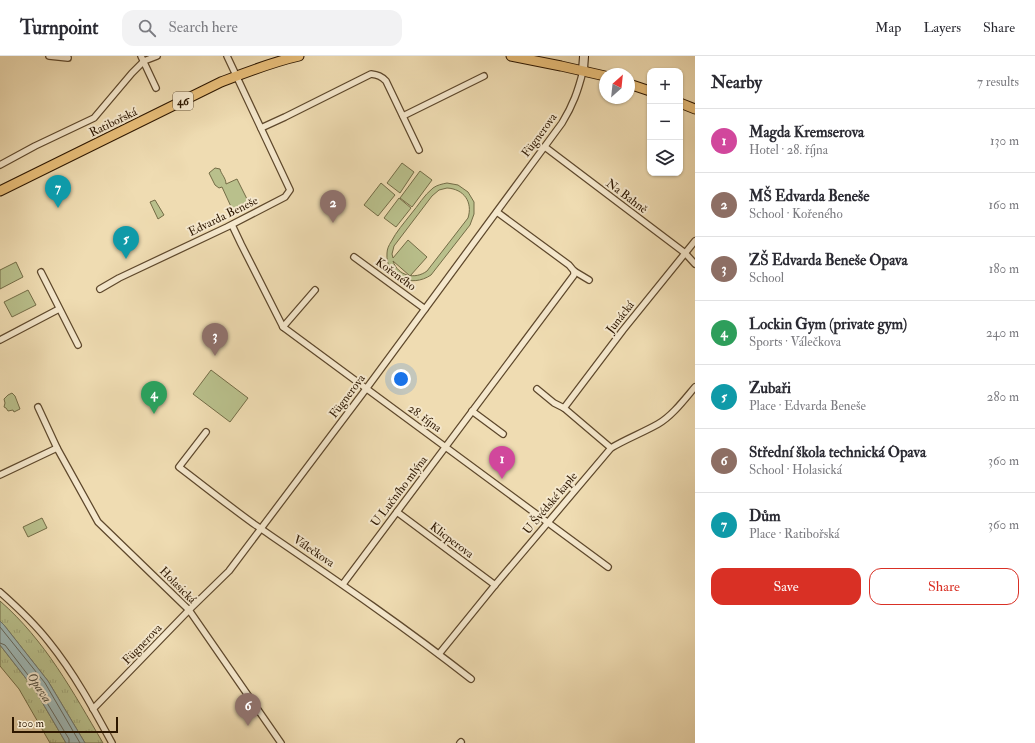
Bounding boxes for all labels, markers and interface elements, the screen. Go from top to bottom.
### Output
search box [122,10,402,46]
text: Turnpoint [20,16,98,40]
icon: search [136,17,158,39]
text: Search here [168,18,238,37]
text: Map [875,19,901,36]
text: Layers [923,19,961,36]
text: Share [983,19,1015,36]
north arrow [599,68,635,104]
map controls [647,68,683,176]
button: + [647,68,683,104]
text: Nearby [711,72,762,93]
text: 7 results [977,74,1019,90]
road number: 46 [173,92,193,110]
street label: Ratibořská [87,104,141,140]
button: − [647,104,683,140]
street label: Fügnerova [518,110,561,160]
text: Magda Kremserova [749,123,864,142]
text: 1 [722,133,726,149]
text: 130 m [990,133,1019,149]
button: layers [647,140,683,176]
text: Hotel · 28. října [749,142,828,158]
pin: 7 [45,175,71,208]
street label: Na Bahně [603,176,650,217]
text: MŠ Edvarda Beneše [749,187,869,206]
pin: 2 [320,190,346,223]
street label: Edvarda Beneše [186,193,260,240]
text: 2 [721,197,727,213]
text: 160 m [988,197,1019,213]
text: School · Kořeného [749,206,843,222]
pin: 5 [113,226,139,259]
text: ZŠ Edvarda Beneše Opava [749,251,908,270]
street label: Kořeného [372,255,419,294]
text: 3 [722,261,727,277]
text: 180 m [989,261,1019,277]
text: School [749,270,784,286]
street label: Junácká [602,297,638,337]
text: Lockin Gym (private gym) [749,315,907,334]
pin: 3 [202,323,228,356]
text: 4 [720,325,728,341]
text: 240 m [986,325,1019,341]
text: Sports · Válečkova [749,334,841,350]
your location [391,369,411,389]
street label: Fügnerova [326,371,369,421]
text: Zubaři [749,379,791,398]
pin: 4 [141,381,167,414]
text: 5 [721,389,727,405]
text: 280 m [987,389,1019,405]
text: Place · Edvarda Beneše [749,398,866,414]
street label: 28. října [405,401,445,436]
text: Střední škola technická Opava [749,443,926,462]
pin: 1 [489,446,515,479]
street label: U Lučního mlýna [368,452,432,530]
text: 6 [721,453,727,469]
text: 360 m [988,453,1019,469]
text: School · Holasická [749,462,842,478]
street label: U Švédské kaple [520,469,581,538]
text: Dům [749,507,781,526]
text: 7 [721,517,727,533]
text: 360 m [988,517,1019,533]
street label: Klicperova [427,519,477,562]
text: Place · Ratibořská [749,526,840,542]
street label: Válečkova [290,532,338,571]
street label: Holasická [156,564,200,608]
button: Save [711,568,861,605]
button: Share [869,568,1019,605]
street label: Fügnerova [119,620,166,668]
water label: Opava [23,669,55,706]
pin: 6 [235,693,261,726]
scale bar [12,715,118,734]
text: 100 m [18,717,44,730]

